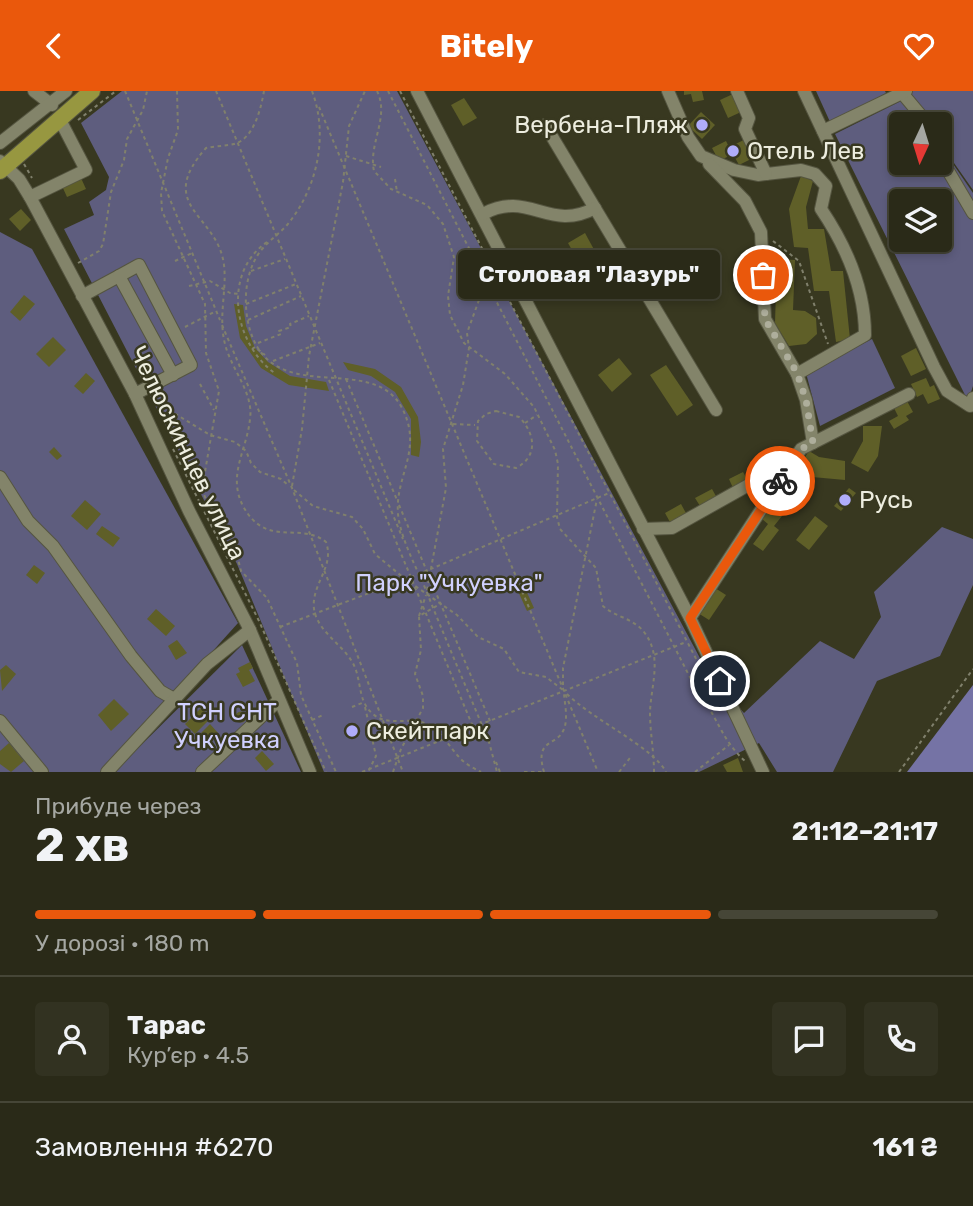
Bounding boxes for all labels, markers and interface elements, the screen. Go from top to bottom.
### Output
icon: back [35,27,73,65]
text: Bitely [440,27,533,65]
icon: heart [900,27,938,65]
place label: Вербена-Пляж [514,111,688,139]
north arrow [889,112,952,175]
map controls [889,112,952,252]
marker: Вербена-Пляж [694,117,710,133]
place label: Отель Лев [747,137,865,165]
marker: Отель Лев [725,143,741,159]
button: layers [889,189,952,252]
pin [733,245,793,305]
callout: Столовая "Лазурь" [458,251,721,299]
icon: bag [744,256,782,294]
text: Столовая "Лазурь" [479,260,699,288]
street label: Челюскинцев улица [124,342,252,564]
courier [745,446,815,516]
icon: bike [761,462,799,500]
place label: Русь [859,486,912,514]
marker: Русь [837,492,853,508]
park label: Парк "Учкуевка" [355,569,543,597]
pin [690,651,750,711]
icon: home [701,662,739,700]
park label: ТСН СНТ Учкуевка [174,698,280,754]
place label: Скейтпарк [366,717,489,745]
marker: Скейтпарк [344,723,360,739]
text: Прибуде через [35,792,201,820]
text: 21:12–21:17 [792,816,938,847]
text: 2 хв [35,818,130,873]
text: У дорозі · 180 m [35,929,209,957]
button: person [35,1002,109,1076]
button: chat [772,1002,846,1076]
button: phone [864,1002,938,1076]
text: Тарас [127,1010,206,1041]
text: Кур’єр · 4.5 [127,1041,249,1069]
text: Замовлення #6270 [35,1132,274,1163]
text: 161 ₴ [873,1132,938,1163]

